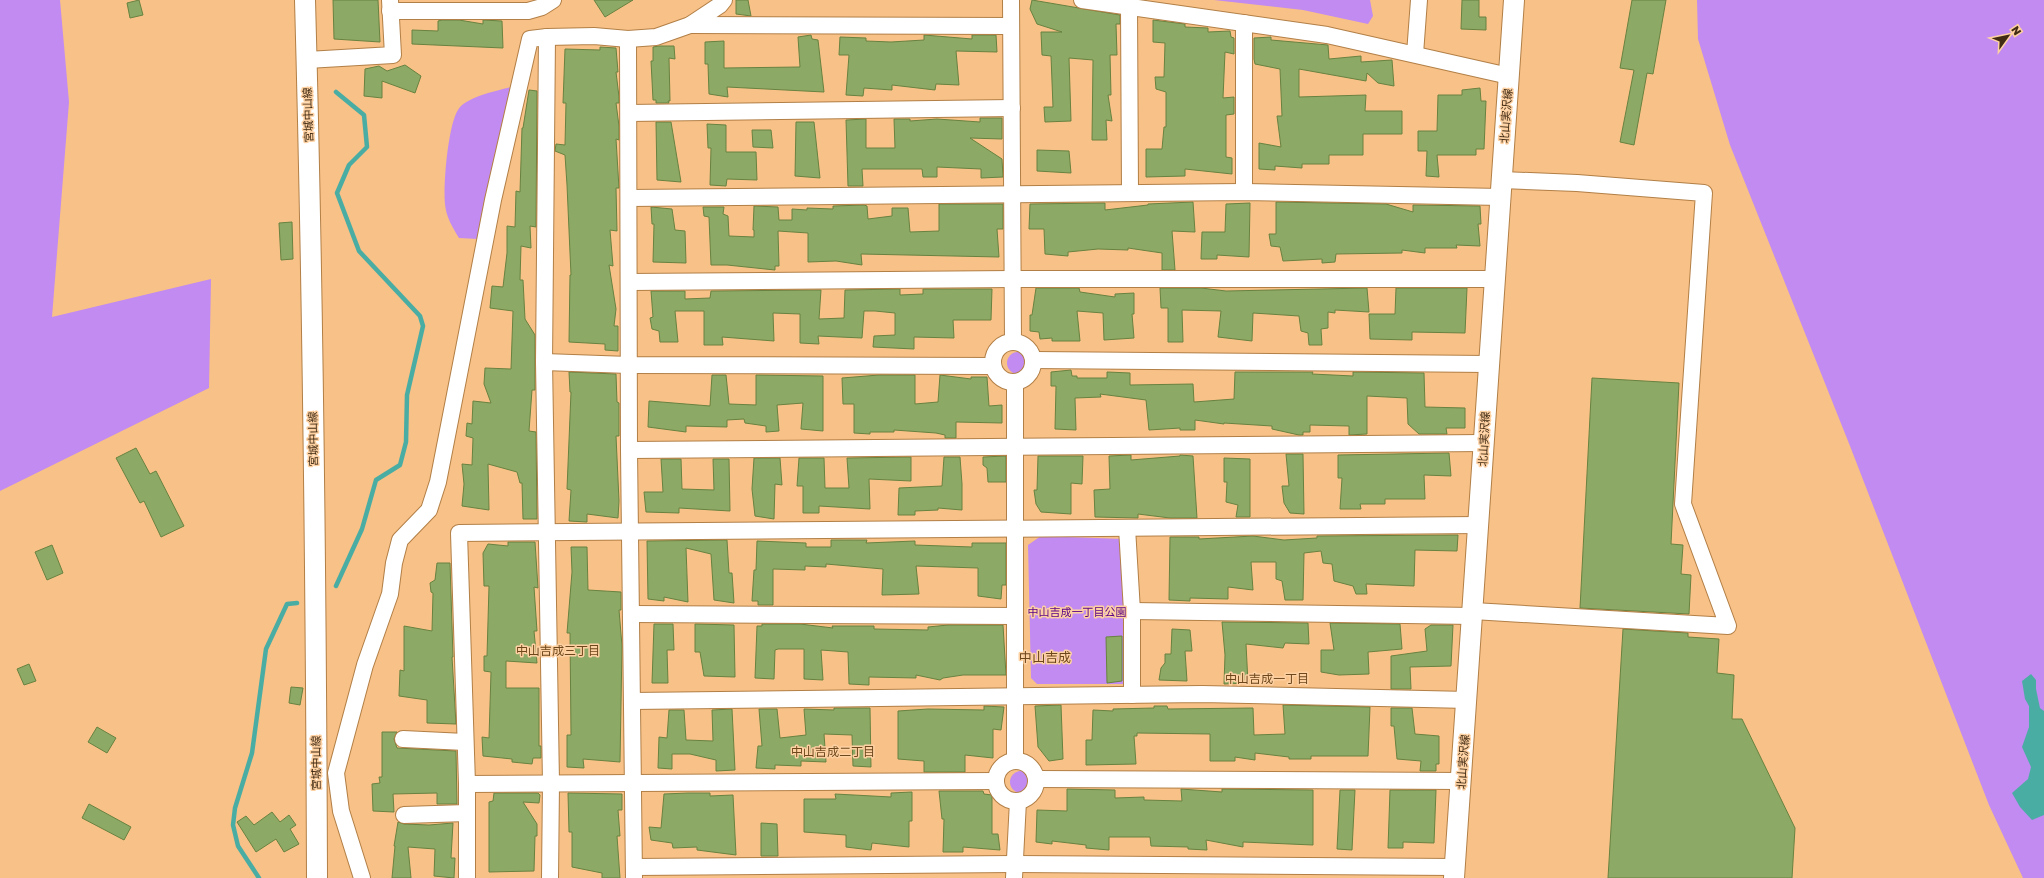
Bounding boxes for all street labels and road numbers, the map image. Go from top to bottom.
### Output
street label: 宮城中山線 [300,87,315,143]
street label: 北山実沢線 [1497,88,1514,144]
street label: 宮城中山線 [306,411,319,467]
street label: 北山実沢線 [1476,411,1491,467]
street label: 北山実沢線 [1454,734,1471,790]
street label: 宮城中山線 [309,736,322,791]

